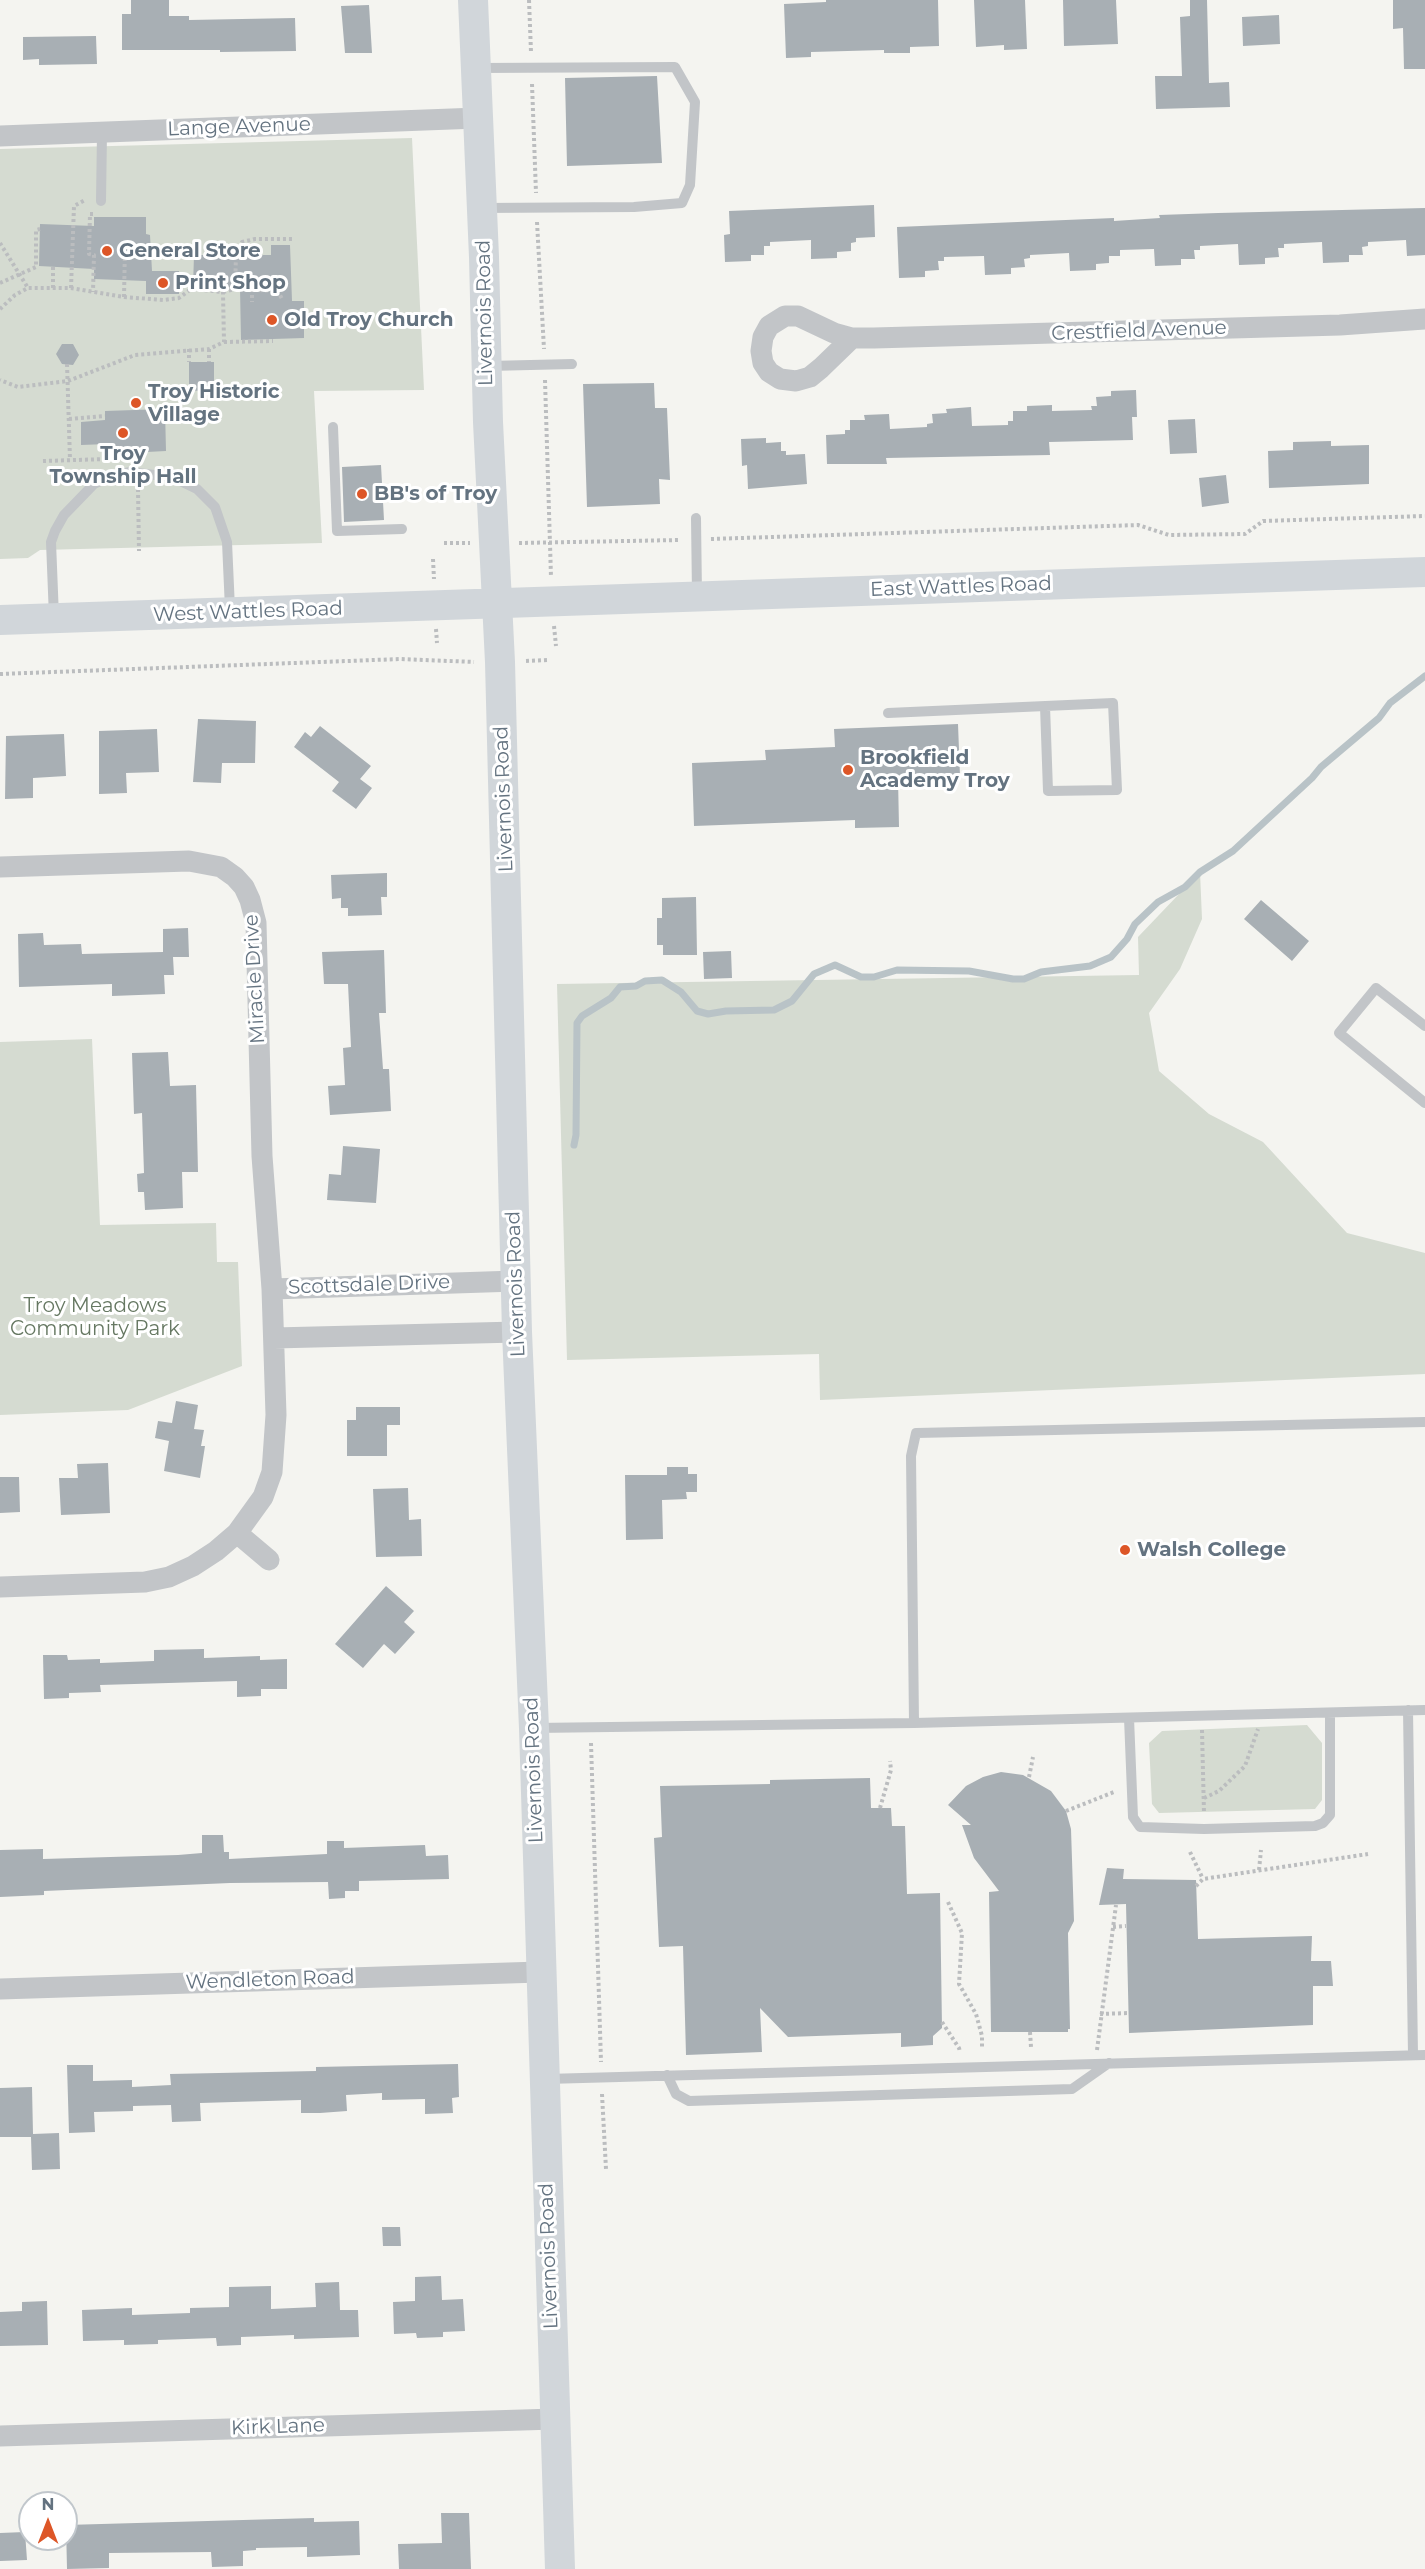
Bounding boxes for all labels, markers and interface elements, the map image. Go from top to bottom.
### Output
street label: Lange Avenue [167,113,311,141]
place label: General Store [119,239,261,263]
street label: Livernois Road [472,240,498,386]
marker: General Store [100,244,114,258]
place label: Print Shop [175,271,286,295]
marker: Print Shop [156,276,170,290]
place label: Old Troy Church [284,308,453,332]
marker: Old Troy Church [265,313,279,327]
street label: Crestfield Avenue [1051,316,1227,346]
place label: Troy Historic Village [148,380,280,427]
marker: Troy Historic Village [129,396,143,410]
marker: Troy Township Hall [116,426,130,440]
place label: Troy Township Hall [49,442,197,489]
place label: BB's of Troy [374,482,497,506]
marker: BB's of Troy [355,487,369,501]
street label: East Wattles Road [870,572,1052,602]
street label: West Wattles Road [153,597,343,627]
street label: Livernois Road [489,725,519,873]
place label: Brookfield Academy Troy [860,746,1010,793]
marker: Brookfield Academy Troy [841,763,855,777]
street label: Miracle Drive [240,914,270,1044]
street label: Livernois Road [501,1210,531,1358]
street label: Scottsdale Drive [288,1270,450,1300]
park label: Troy Meadows Community Park [10,1294,180,1341]
place label: Walsh College [1137,1538,1286,1562]
marker: Walsh College [1118,1543,1132,1557]
street label: Livernois Road [519,1696,549,1844]
street label: Wendleton Road [185,1965,355,1995]
street label: Livernois Road [534,2182,564,2330]
street label: Kirk Lane [231,2413,325,2441]
north arrow [18,2491,78,2551]
text: N [42,2495,54,2514]

